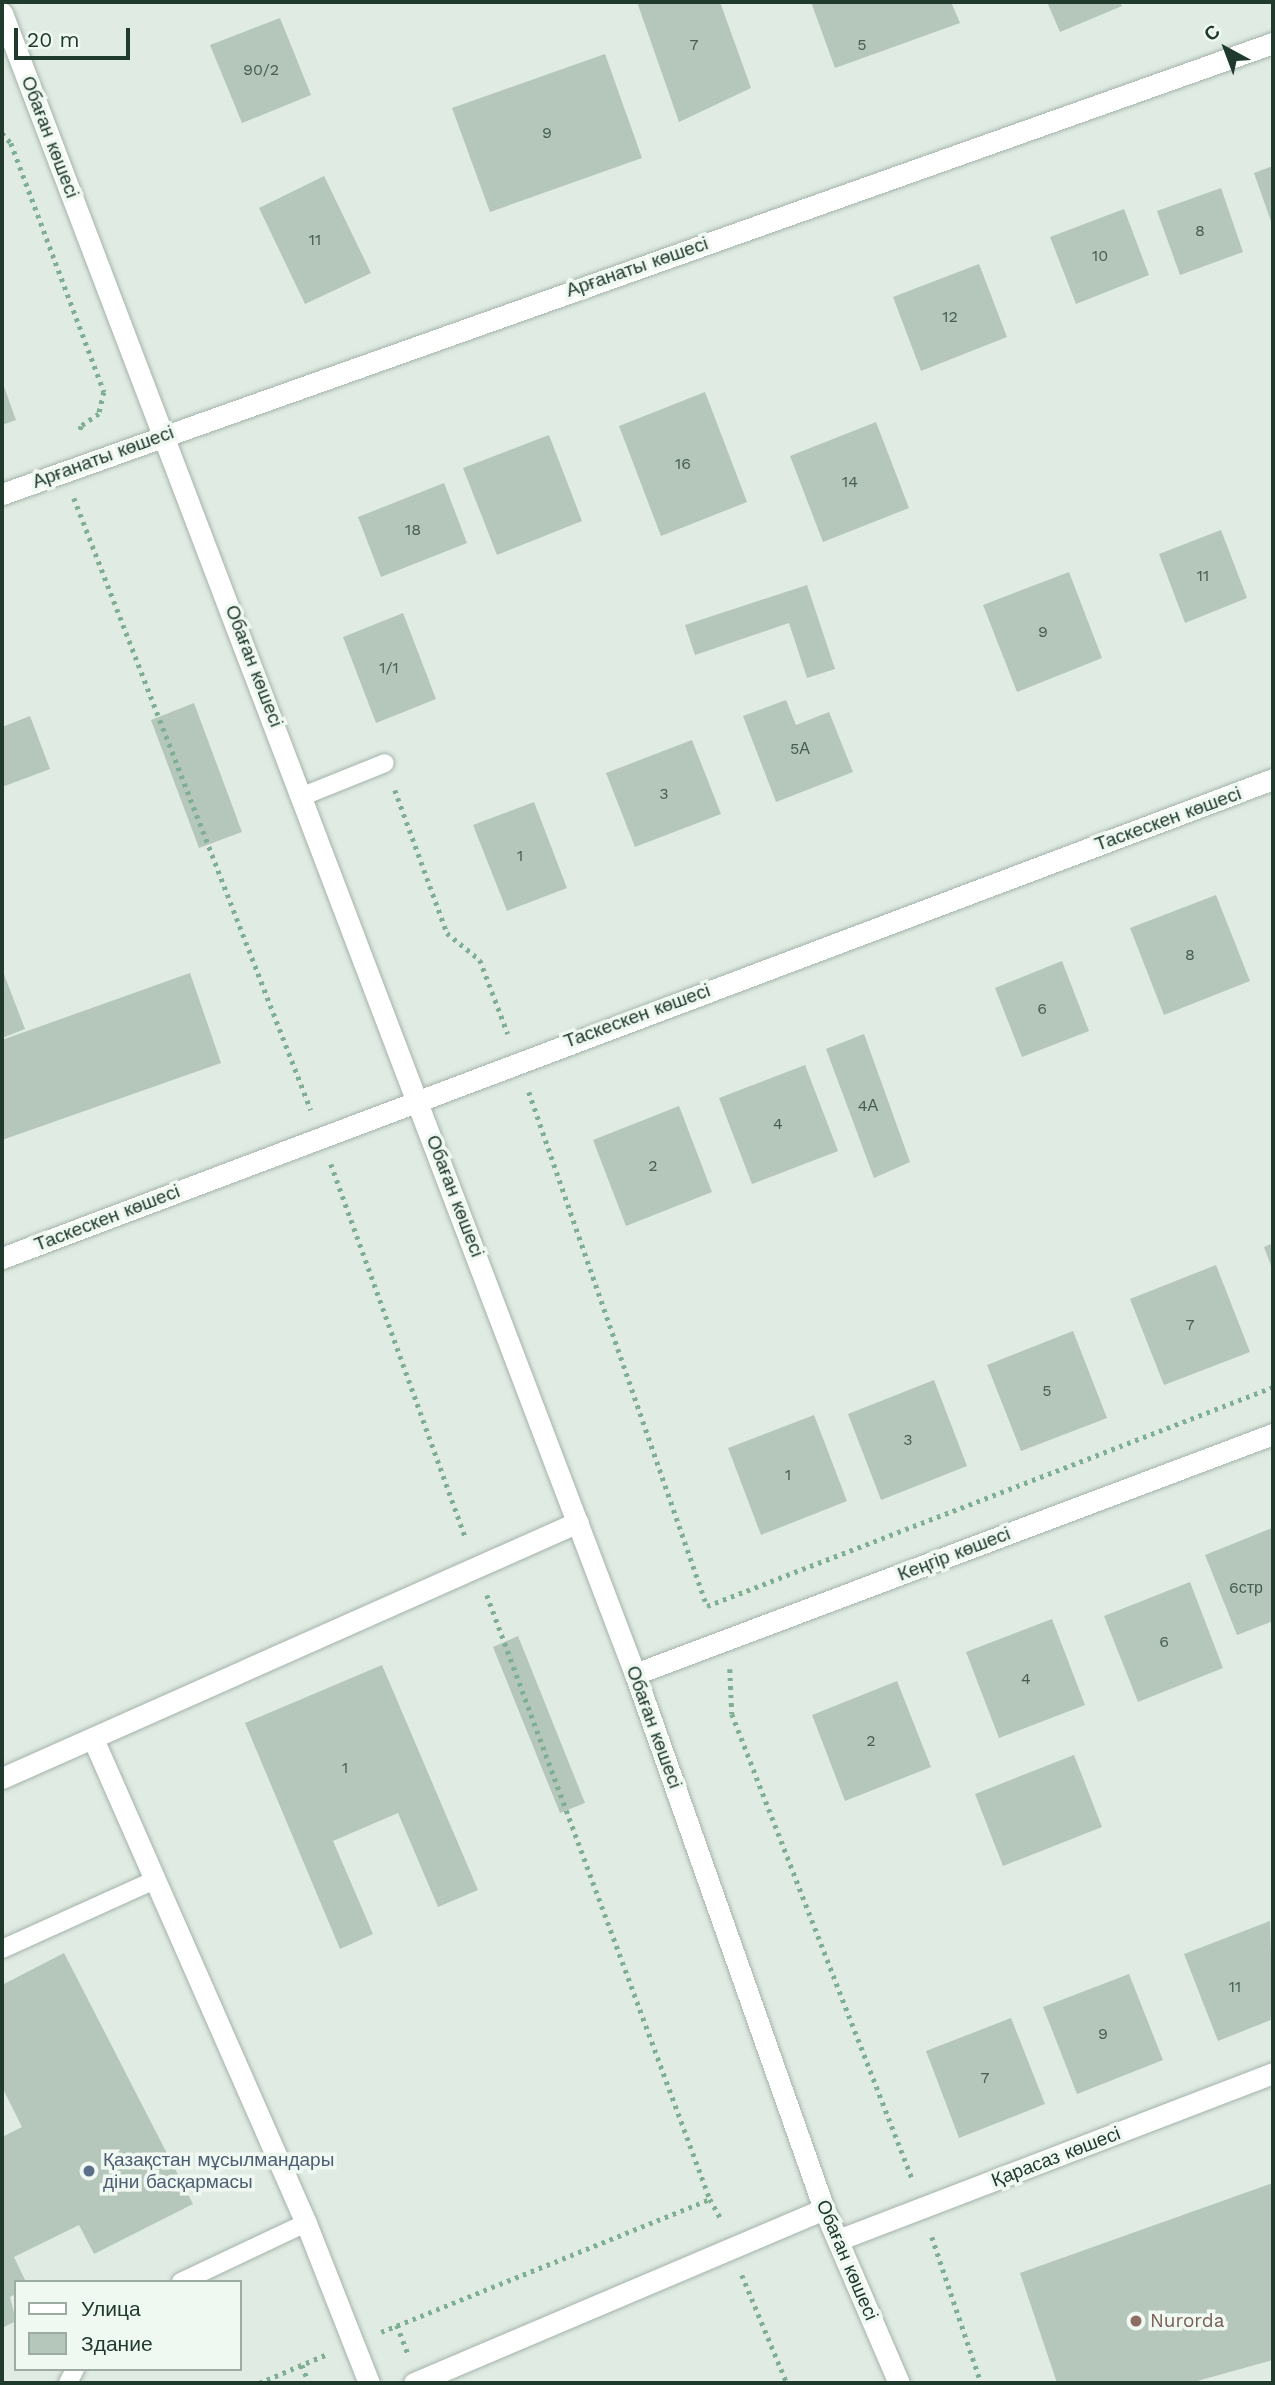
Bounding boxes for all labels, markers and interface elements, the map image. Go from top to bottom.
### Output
scale bar [18,14,133,58]
north arrow [1191,14,1261,84]
text: С [1199,20,1225,46]
text: 20 m [27,27,79,52]
house number: 7 [690,35,698,55]
house number: 5 [857,35,867,55]
house number: 90/2 [243,60,279,80]
street label: Обаған көшесі [16,73,84,201]
house number: 9 [542,123,552,143]
house number: 8 [1195,221,1205,241]
house number: 11 [309,230,321,250]
street label: Арғанаты көшесі [563,232,711,302]
house number: 10 [1092,246,1108,266]
house number: 12 [942,307,958,327]
street label: Арғанаты көшесі [29,421,177,493]
house number: 16 [675,454,691,474]
house number: 14 [842,472,858,492]
house number: 18 [405,520,421,540]
house number: 11 [1197,566,1209,586]
street label: Обаған көшесі [220,602,288,730]
house number: 9 [1038,622,1048,642]
house number: 1/1 [379,658,399,678]
house number: 5А [790,739,810,759]
street label: Таскескен көшесі [1092,782,1244,856]
house number: 3 [659,784,669,804]
house number: 1 [517,846,523,866]
house number: 8 [1185,945,1195,965]
street label: Таскескен көшесі [561,979,713,1053]
house number: 6 [1037,999,1047,1019]
house number: 4А [858,1096,878,1116]
house number: 4 [773,1114,783,1134]
street label: Обаған көшесі [421,1132,489,1260]
house number: 2 [648,1156,658,1176]
street label: Таскескен көшесі [31,1180,183,1256]
house number: 7 [1186,1315,1194,1335]
house number: 5 [1042,1381,1052,1401]
house number: 3 [903,1430,913,1450]
house number: 1 [785,1465,791,1485]
street label: Кеңгір көшесі [894,1522,1014,1586]
house number: 6стр [1229,1578,1263,1598]
house number: 6 [1159,1632,1169,1652]
street label: Обаған көшесі [621,1663,687,1791]
house number: 4 [1021,1669,1031,1689]
house number: 2 [866,1731,876,1751]
house number: 1 [342,1758,348,1778]
house number: 11 [1229,1977,1241,1997]
house number: 9 [1098,2024,1108,2044]
house number: 7 [981,2068,989,2088]
street label: Қарасаз көшесі [988,2122,1124,2192]
place label: Қазақстан мұсылмандары діни басқармасы [103,2149,334,2193]
marker: Қазақстан мұсылмандары діни басқармасы [81,2163,97,2179]
street label: Обаған көшесі [811,2196,883,2324]
legend [14,2280,242,2371]
text: Улица [81,2296,141,2321]
place label: Nurorda [1150,2310,1224,2332]
marker: Nurorda [1128,2313,1144,2329]
text: Здание [81,2331,153,2356]

